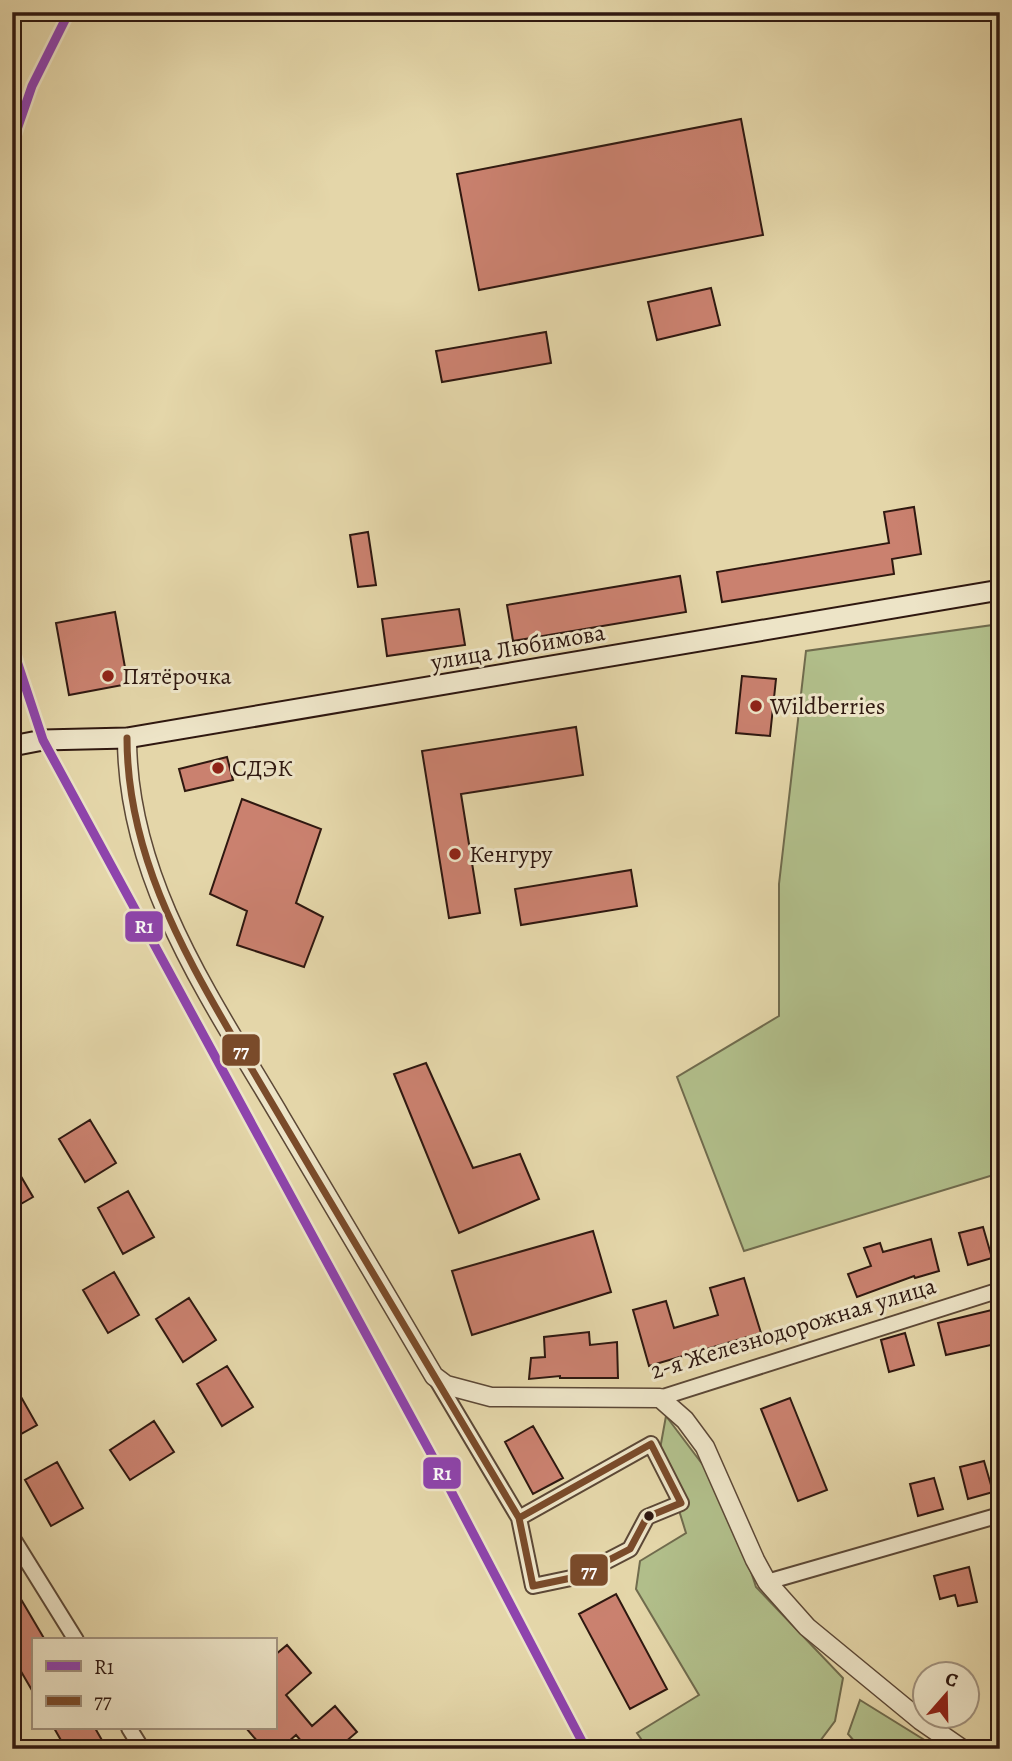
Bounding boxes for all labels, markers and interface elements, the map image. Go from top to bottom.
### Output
street label: улица Любимова [427,616,608,678]
place label: Пятёрочка [122,660,232,692]
marker: Пятёрочка [100,668,116,684]
place label: Wildberries [769,690,885,722]
marker: Wildberries [748,698,764,714]
place label: СДЭК [232,752,293,784]
marker: СДЭК [210,760,226,776]
place label: Кенгуру [469,838,553,870]
marker: Кенгуру [447,846,463,862]
line badge: R1 [124,910,164,943]
text: R1 [135,914,154,940]
line badge: 77 [221,1033,261,1067]
text: 77 [233,1038,250,1064]
street label: 2-я Железнодорожная улица [646,1269,940,1387]
line badge: R1 [422,1456,462,1490]
text: R1 [433,1461,452,1487]
unlabelled marker [642,1509,656,1523]
line badge: 77 [569,1553,609,1587]
text: 77 [581,1558,598,1584]
legend [32,1638,276,1730]
text: R1 [94,1653,114,1681]
north arrow [911,1660,981,1730]
text: С [942,1666,961,1694]
text: 77 [94,1687,112,1715]

